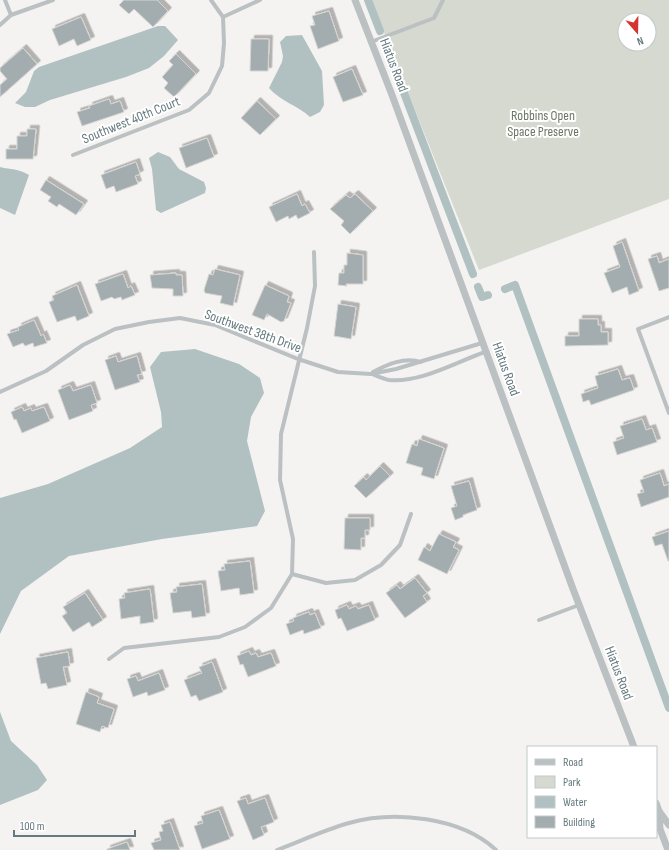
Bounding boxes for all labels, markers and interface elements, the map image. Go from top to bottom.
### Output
north arrow [617,12,657,52]
text: N [635,34,645,48]
street label: Hiatus Road [376,36,412,94]
street label: Southwest 40th Court [79,93,183,147]
park label: Robbins Open Space Preserve [507,107,579,140]
street label: Southwest 38th Drive [202,306,304,356]
street label: Hiatus Road [488,340,524,398]
street label: Hiatus Road [601,644,637,702]
legend [527,746,657,838]
text: Road [563,755,583,770]
text: Park [563,775,581,790]
text: Water [563,795,587,810]
scale bar [14,812,135,838]
text: Building [563,815,595,830]
text: 100 m [20,819,45,834]

